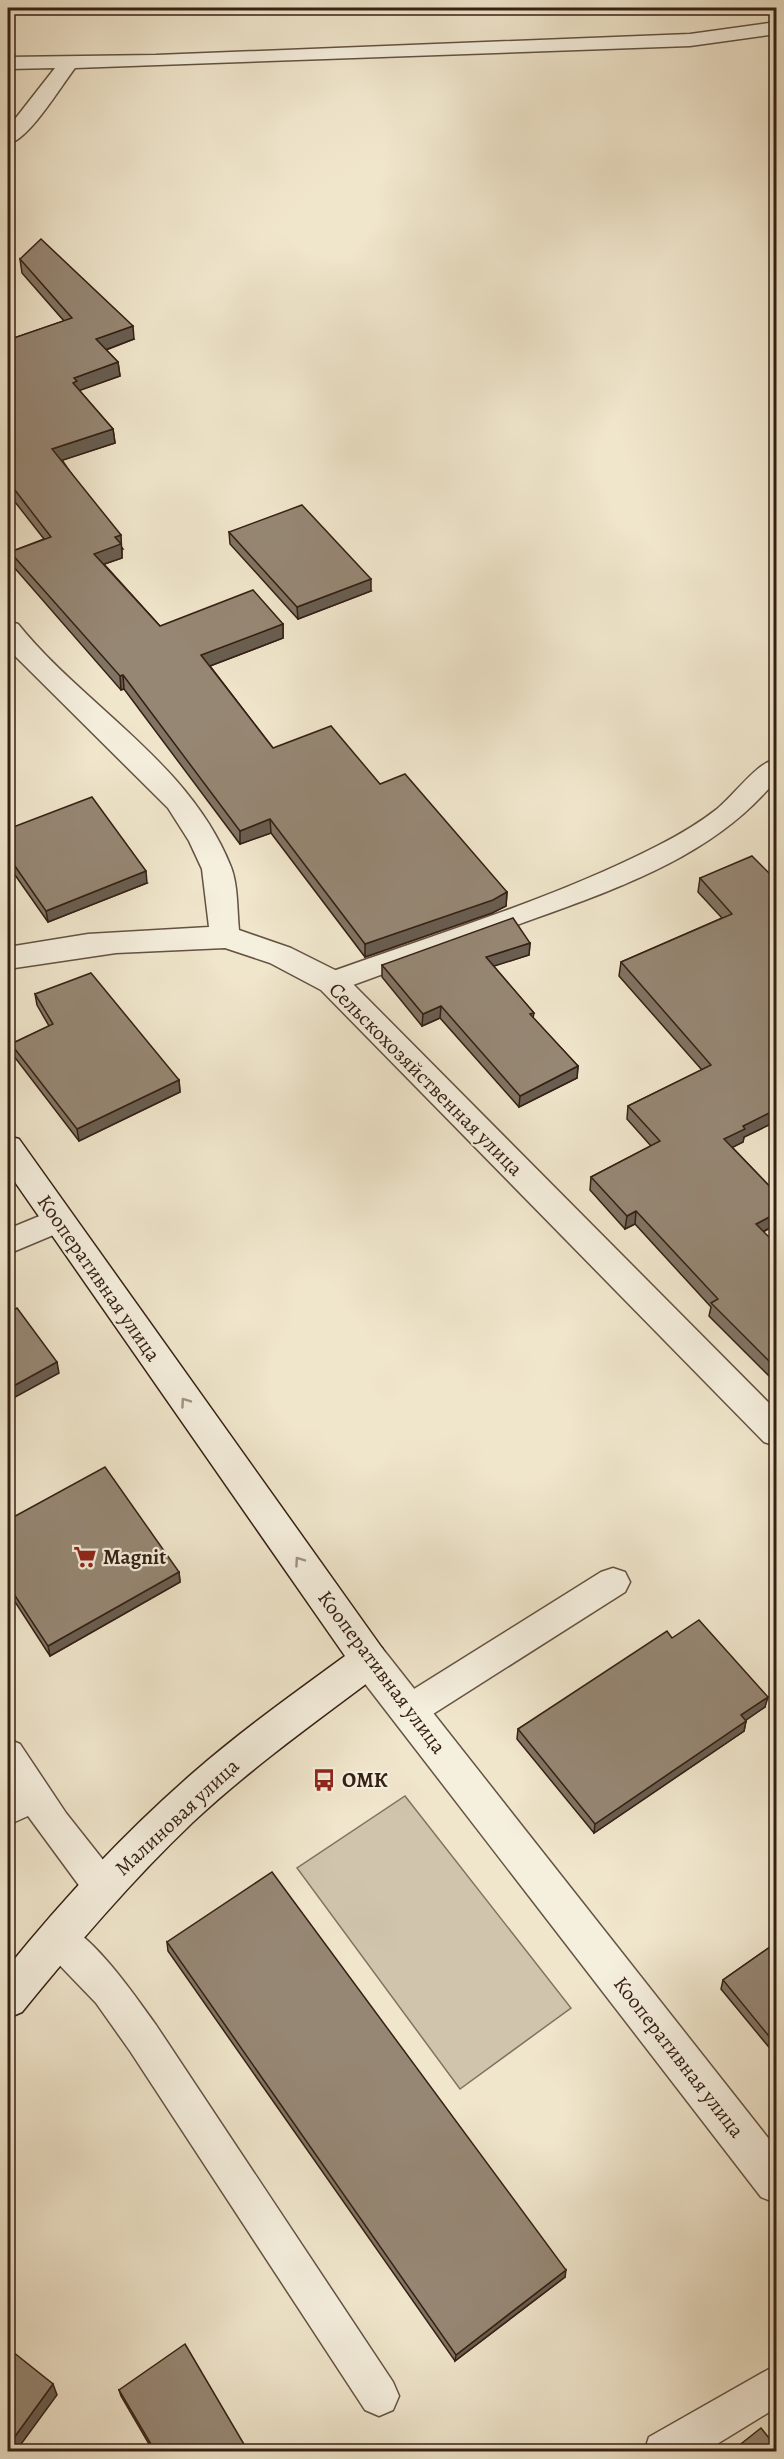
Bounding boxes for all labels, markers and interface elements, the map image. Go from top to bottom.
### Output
street label: Сельскохозяйственная улица [323,976,529,1182]
street label: Кооперативная улица [31,1189,167,1367]
one-way arrow [181,1397,192,1408]
place label: Magnit [103,1543,166,1571]
supermarket icon: Magnit [72,1544,98,1570]
one-way arrow [295,1556,306,1567]
street label: Кооперативная улица [311,1585,453,1760]
street label: Малиновая улица [109,1752,245,1882]
place label: ОМК [342,1766,388,1794]
bus stop icon: ОМК [311,1767,337,1793]
street label: Кооперативная улица [607,1970,751,2144]

